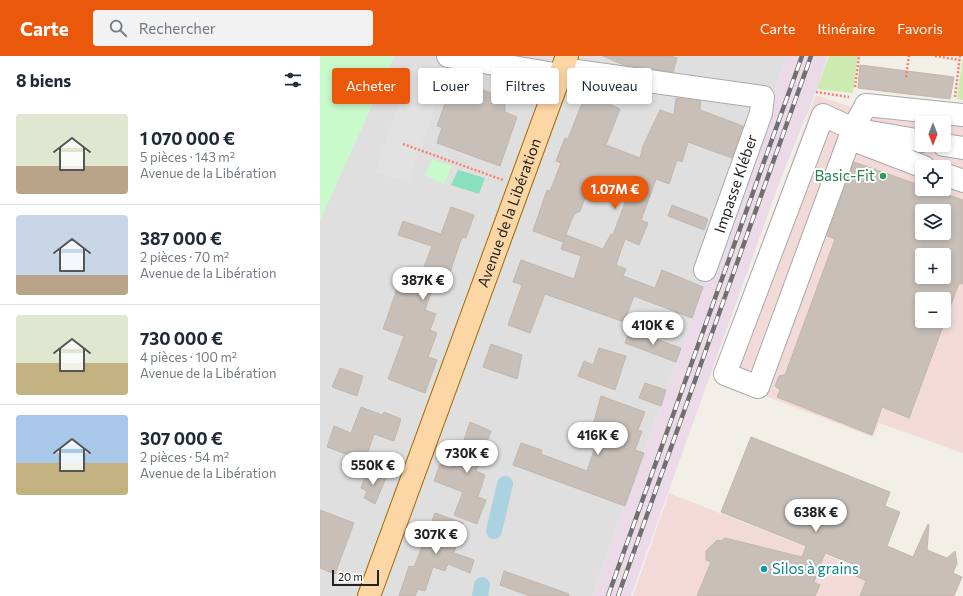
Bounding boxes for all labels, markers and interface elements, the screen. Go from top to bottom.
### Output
search box [93,10,373,46]
text: Carte [20,17,69,40]
icon: search [107,17,129,39]
text: Rechercher [139,19,216,37]
text: Carte [760,20,795,37]
text: Itinéraire [817,20,875,37]
text: Favoris [897,20,943,37]
chip: Acheter [332,68,410,104]
chip: Louer [418,68,483,104]
chip: Filtres [491,68,559,104]
chip: Nouveau [567,68,652,104]
icon: filters [282,69,304,91]
text: 8 biens [16,70,71,91]
north arrow [915,116,951,152]
map controls [915,116,951,328]
text: 1 070 000 € [140,128,235,149]
icon: home [48,130,96,178]
street label: Impasse Kléber [710,132,760,235]
street label: Avenue de la Libération [473,136,544,290]
text: 5 pièces · 143 m² [140,149,235,165]
button: locate [915,160,951,196]
text: Avenue de la Libération [140,165,276,181]
place label: Basic-Fit [814,166,875,184]
marker: Basic-Fit [878,171,888,181]
pin: 1.07M € [578,176,652,210]
text: 1.07M € [591,181,639,197]
button: layers [915,204,951,240]
text: 387 000 € [140,228,222,249]
icon: home [48,231,96,279]
button: + [915,248,951,284]
text: 2 pièces · 70 m² [140,249,229,265]
text: Avenue de la Libération [140,265,276,281]
pin: 387K € [390,267,456,301]
text: 387K € [401,272,445,288]
button: − [915,292,951,328]
pin: 410K € [620,312,686,346]
text: 410K € [632,317,674,333]
text: 730 000 € [140,328,223,349]
icon: home [48,331,96,379]
text: 4 pièces · 100 m² [140,349,237,365]
text: Avenue de la Libération [140,365,276,381]
pin: 416K € [565,422,631,456]
text: 416K € [577,427,619,443]
text: 307 000 € [140,428,223,449]
icon: home [48,431,96,479]
pin: 730K € [434,440,500,474]
text: 730K € [445,445,489,461]
text: 2 pièces · 54 m² [140,449,229,465]
pin: 550K € [340,452,406,486]
text: 550K € [351,457,395,473]
text: Avenue de la Libération [140,465,276,481]
pin: 638K € [783,499,849,533]
text: 638K € [794,504,838,520]
pin: 307K € [403,521,469,555]
text: 307K € [414,526,458,542]
place label: Silos à grains [772,559,859,577]
marker: Silos à grains [759,564,769,574]
scale bar [332,568,379,587]
text: 20 m [338,570,363,583]

